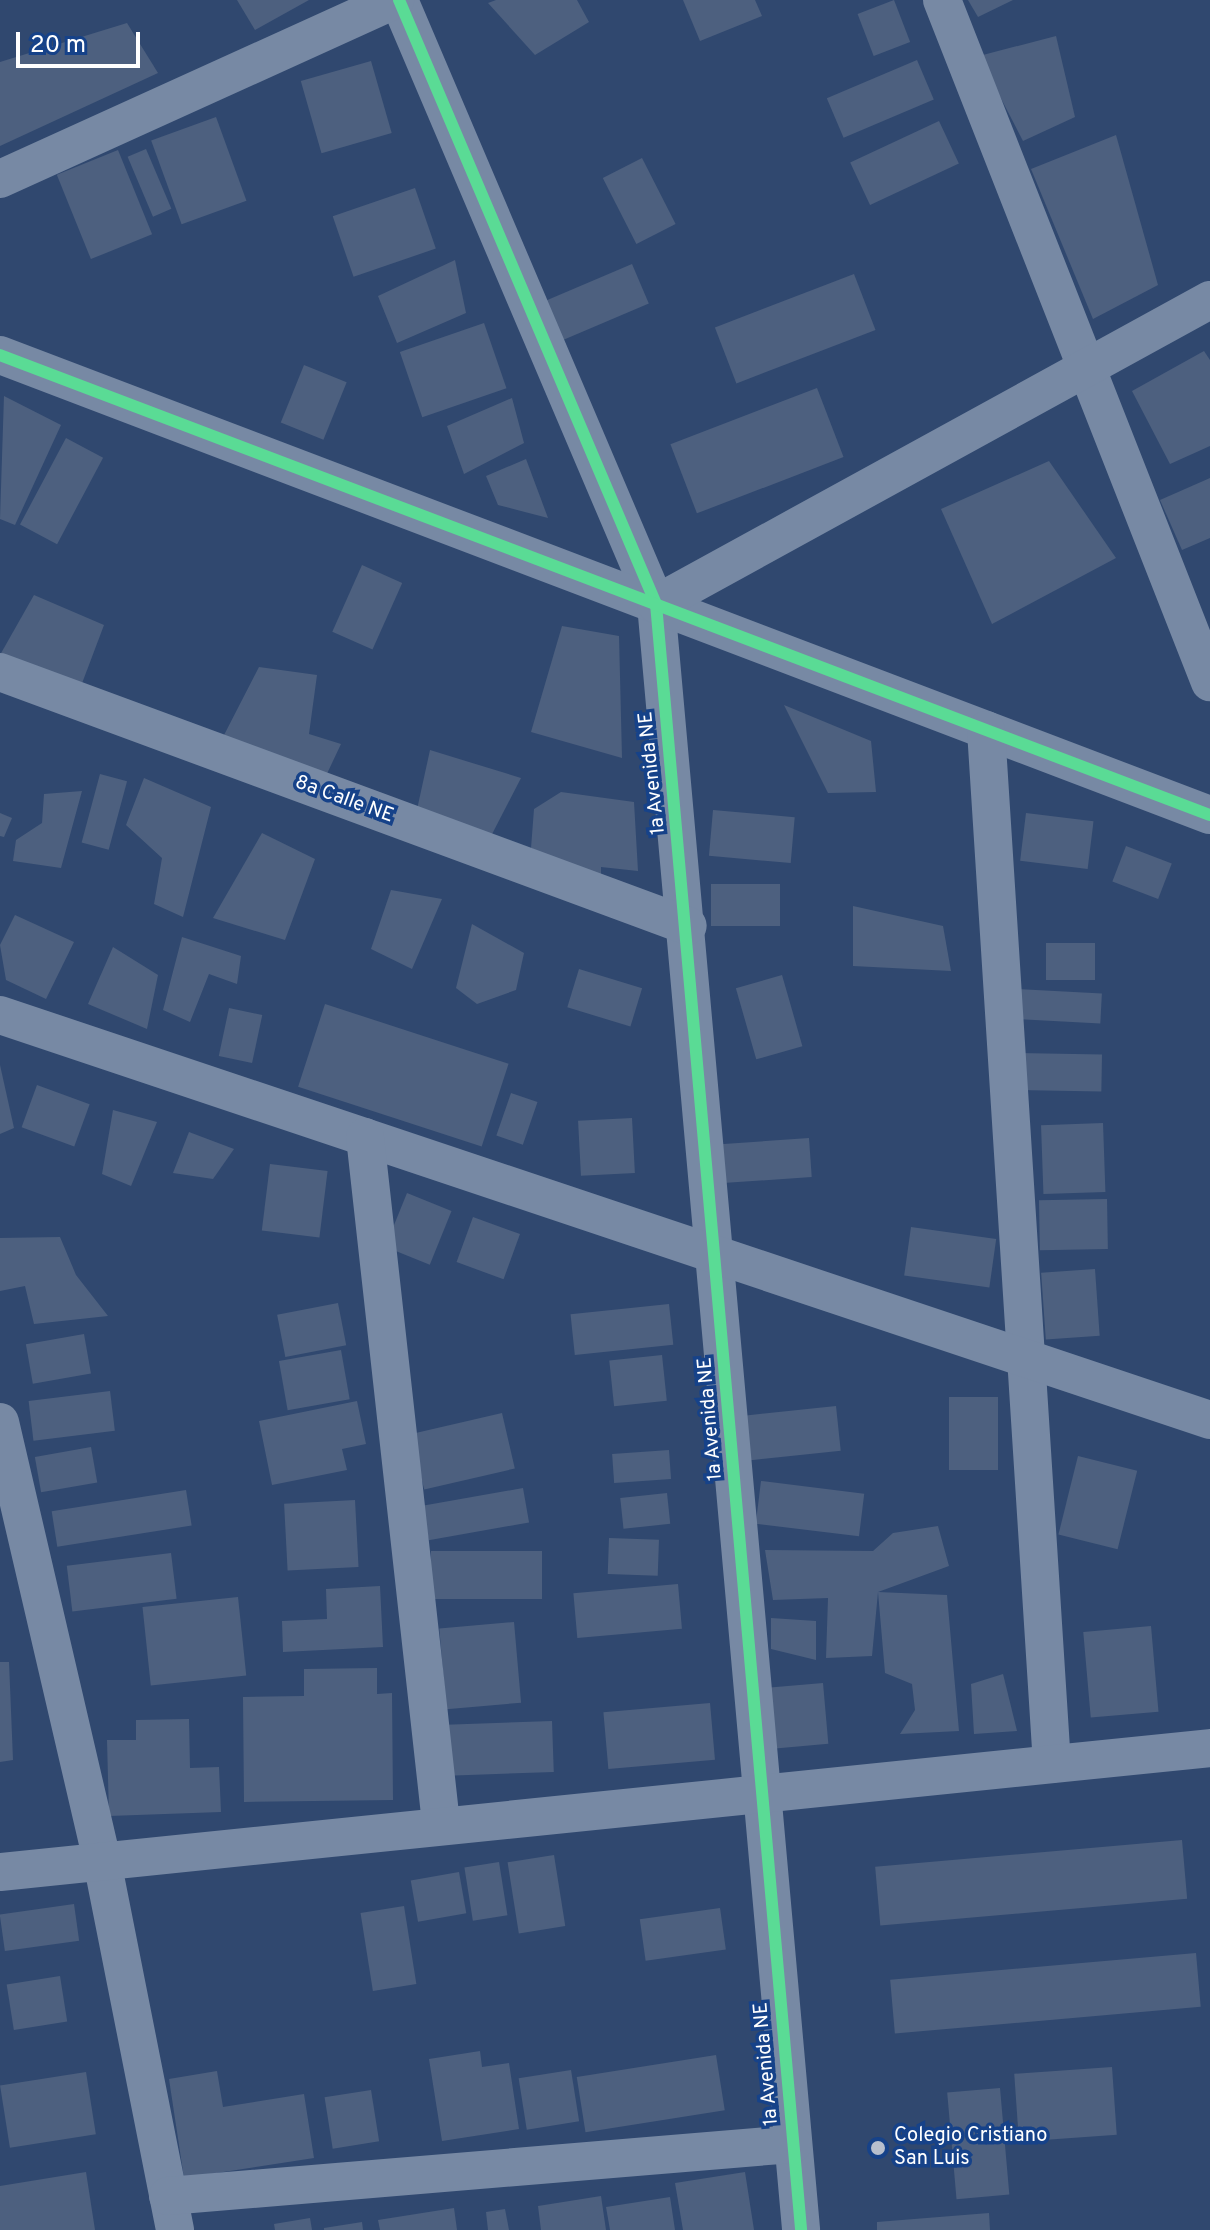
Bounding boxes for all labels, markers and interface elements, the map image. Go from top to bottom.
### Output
scale bar [20,16,144,66]
text: 20 m [30,31,86,61]
street label: 1a Avenida NE [635,710,671,836]
street label: 8a Calle NE [291,771,397,829]
street label: 1a Avenida NE [694,1356,728,1482]
street label: 1a Avenida NE [750,2001,784,2127]
place label: Colegio Cristiano San Luis [894,2124,1047,2171]
marker: Colegio Cristiano San Luis [869,2139,887,2157]

